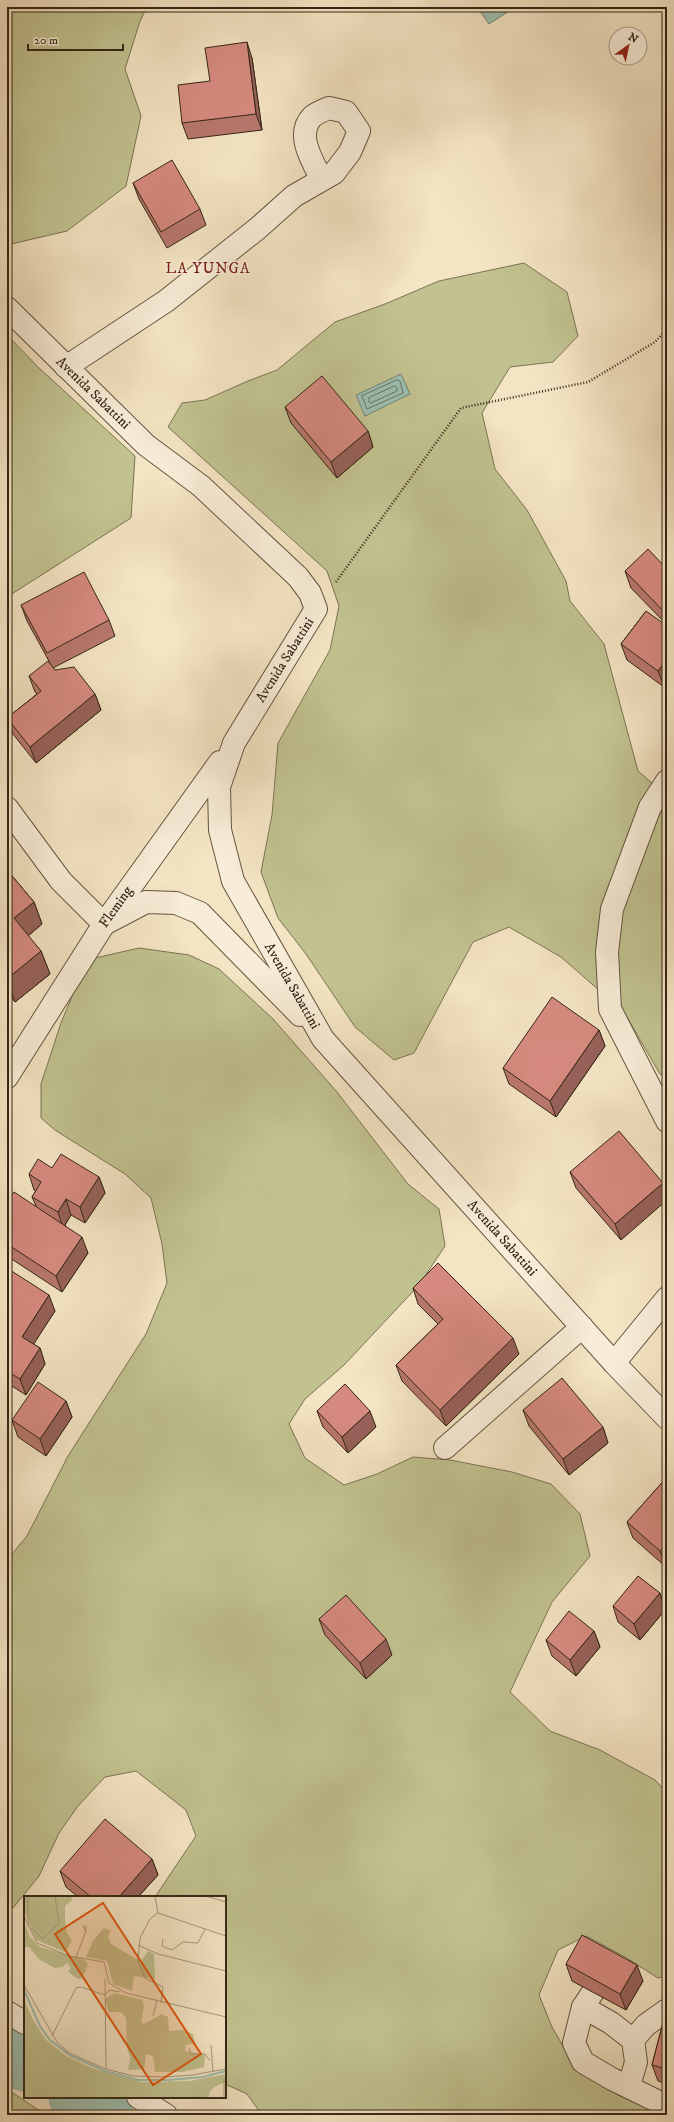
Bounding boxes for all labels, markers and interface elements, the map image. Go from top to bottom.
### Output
scale bar [28,26,123,52]
north arrow [608,26,648,66]
text: N [625,30,641,47]
text: 20 m [34,33,58,48]
district label: LA YUNGA [165,259,251,278]
street label: Avenida Sabattini [52,353,134,433]
street label: Avenida Sabattini [252,614,318,706]
street label: Fleming [95,883,137,931]
street label: Avenida Sabattini [260,940,324,1033]
street label: Avenida Sabattini [463,1196,541,1280]
inset map [24,1896,226,2098]

